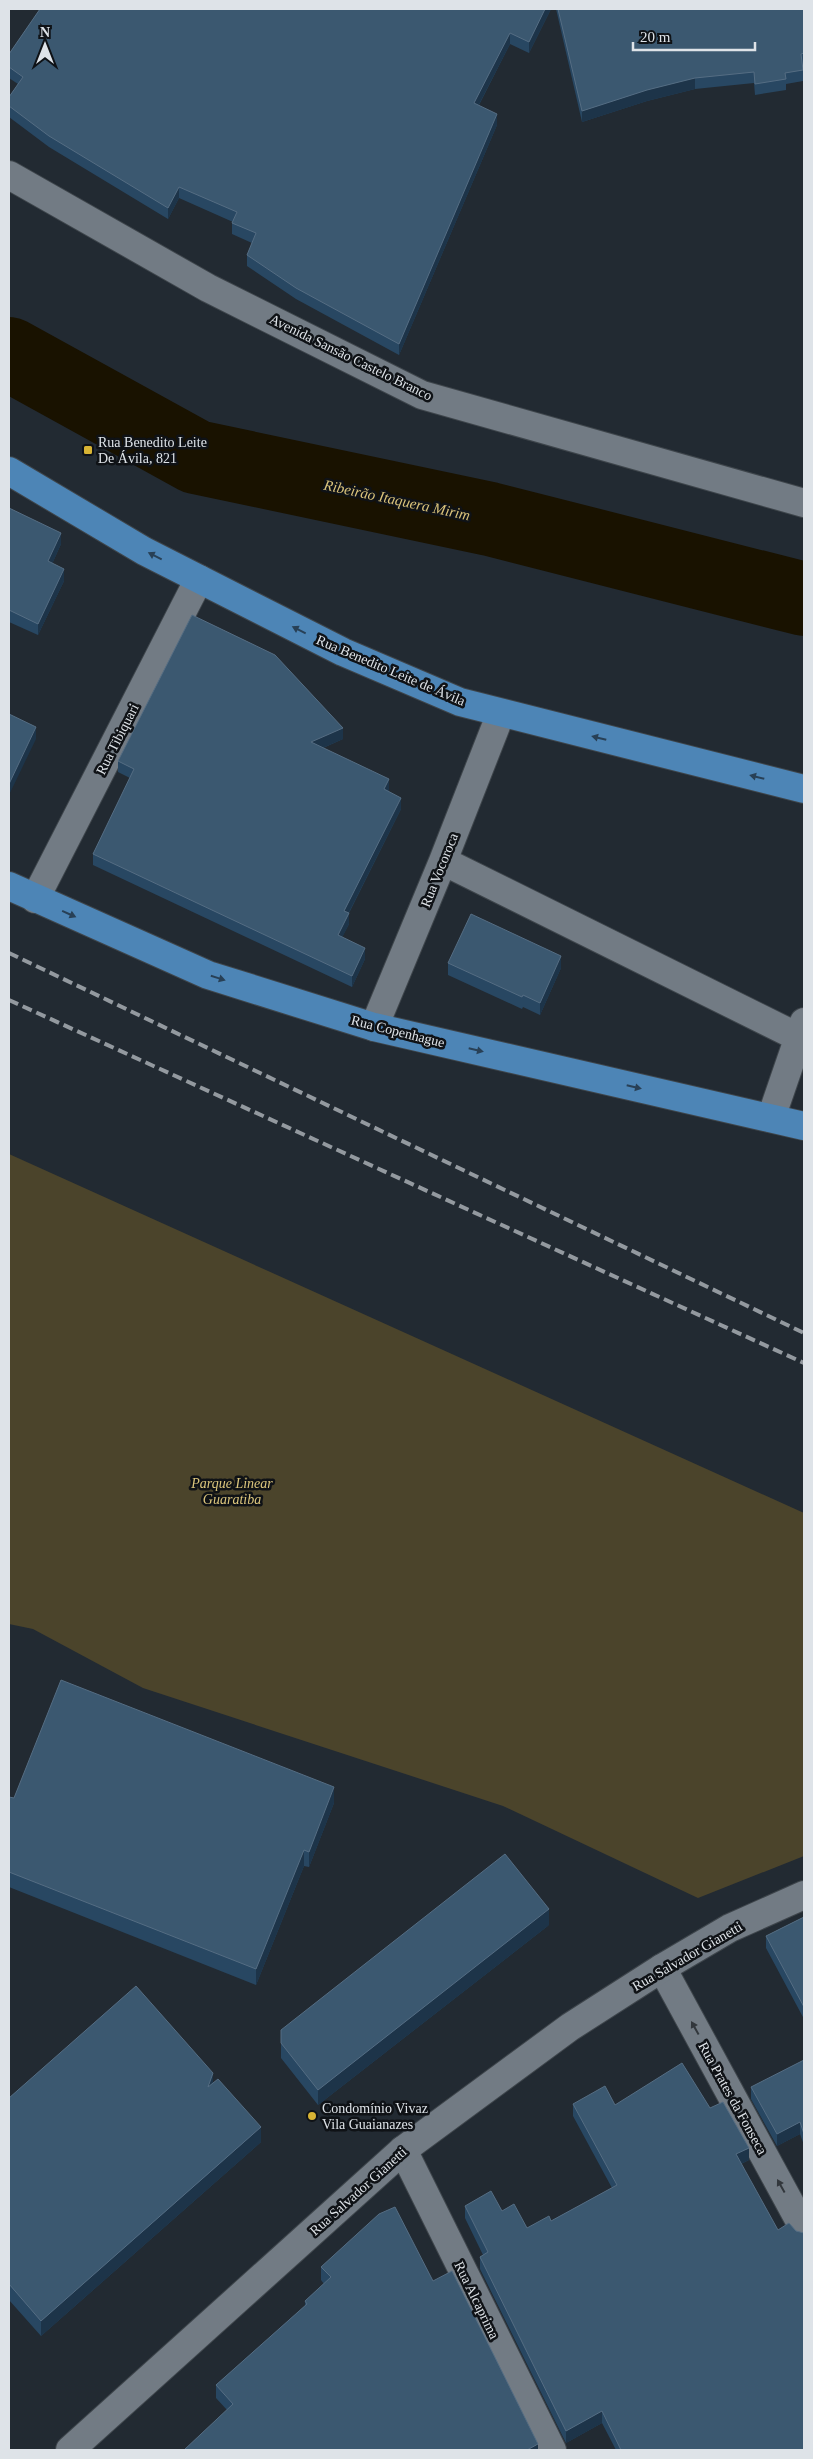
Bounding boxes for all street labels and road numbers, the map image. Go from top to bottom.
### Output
street label: Avenida Sansão Castelo Branco [267,311,435,403]
street label: Rua Benedito Leite de Ávila [314,631,469,709]
street label: Rua Tibiquari [93,701,142,777]
street label: Rua Vocoroca [418,830,461,909]
street label: Rua Copenhague [349,1013,446,1050]
street label: Rua Salvador Gianetti [630,1919,745,1994]
street label: Rua Prates da Fonseca [695,2039,770,2158]
street label: Rua Salvador Gianetti [307,2144,410,2239]
street label: Rua Alcaprima [451,2259,502,2342]

